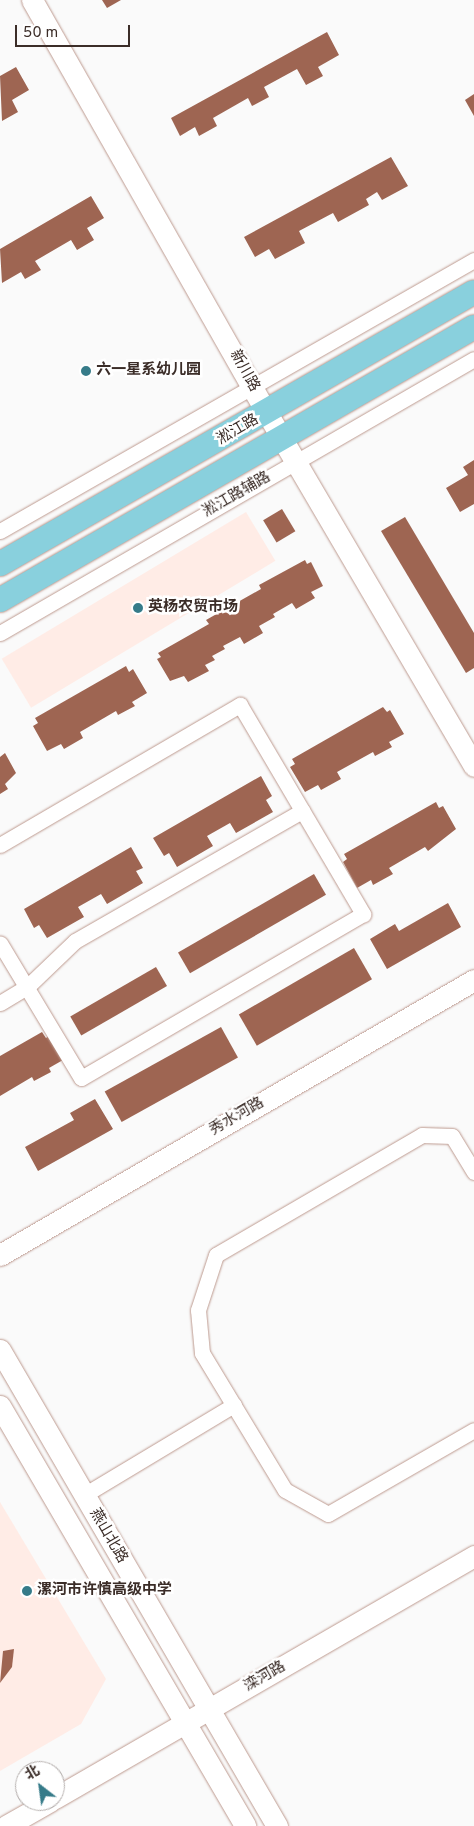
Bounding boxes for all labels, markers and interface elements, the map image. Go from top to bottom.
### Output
scale bar [18,15,132,47]
text: 50 m [23,24,58,43]
street label: 新川路 [225,347,263,395]
place label: 六一星系幼儿园 [96,362,201,380]
marker: 六一星系幼儿园 [80,365,92,377]
street label: 淞江路 [214,411,262,449]
street label: 淞江路辅路 [200,468,274,522]
place label: 英杨农贸市场 [148,599,238,617]
marker: 英杨农贸市场 [132,602,144,614]
street label: 秀水河路 [207,1094,267,1140]
street label: 燕山北路 [85,1506,131,1566]
place label: 漯河市许慎高级中学 [37,1582,172,1600]
marker: 漯河市许慎高级中学 [21,1585,33,1597]
street label: 滦河路 [241,1658,289,1696]
north arrow [15,1761,65,1811]
text: 北 [22,1763,43,1784]

